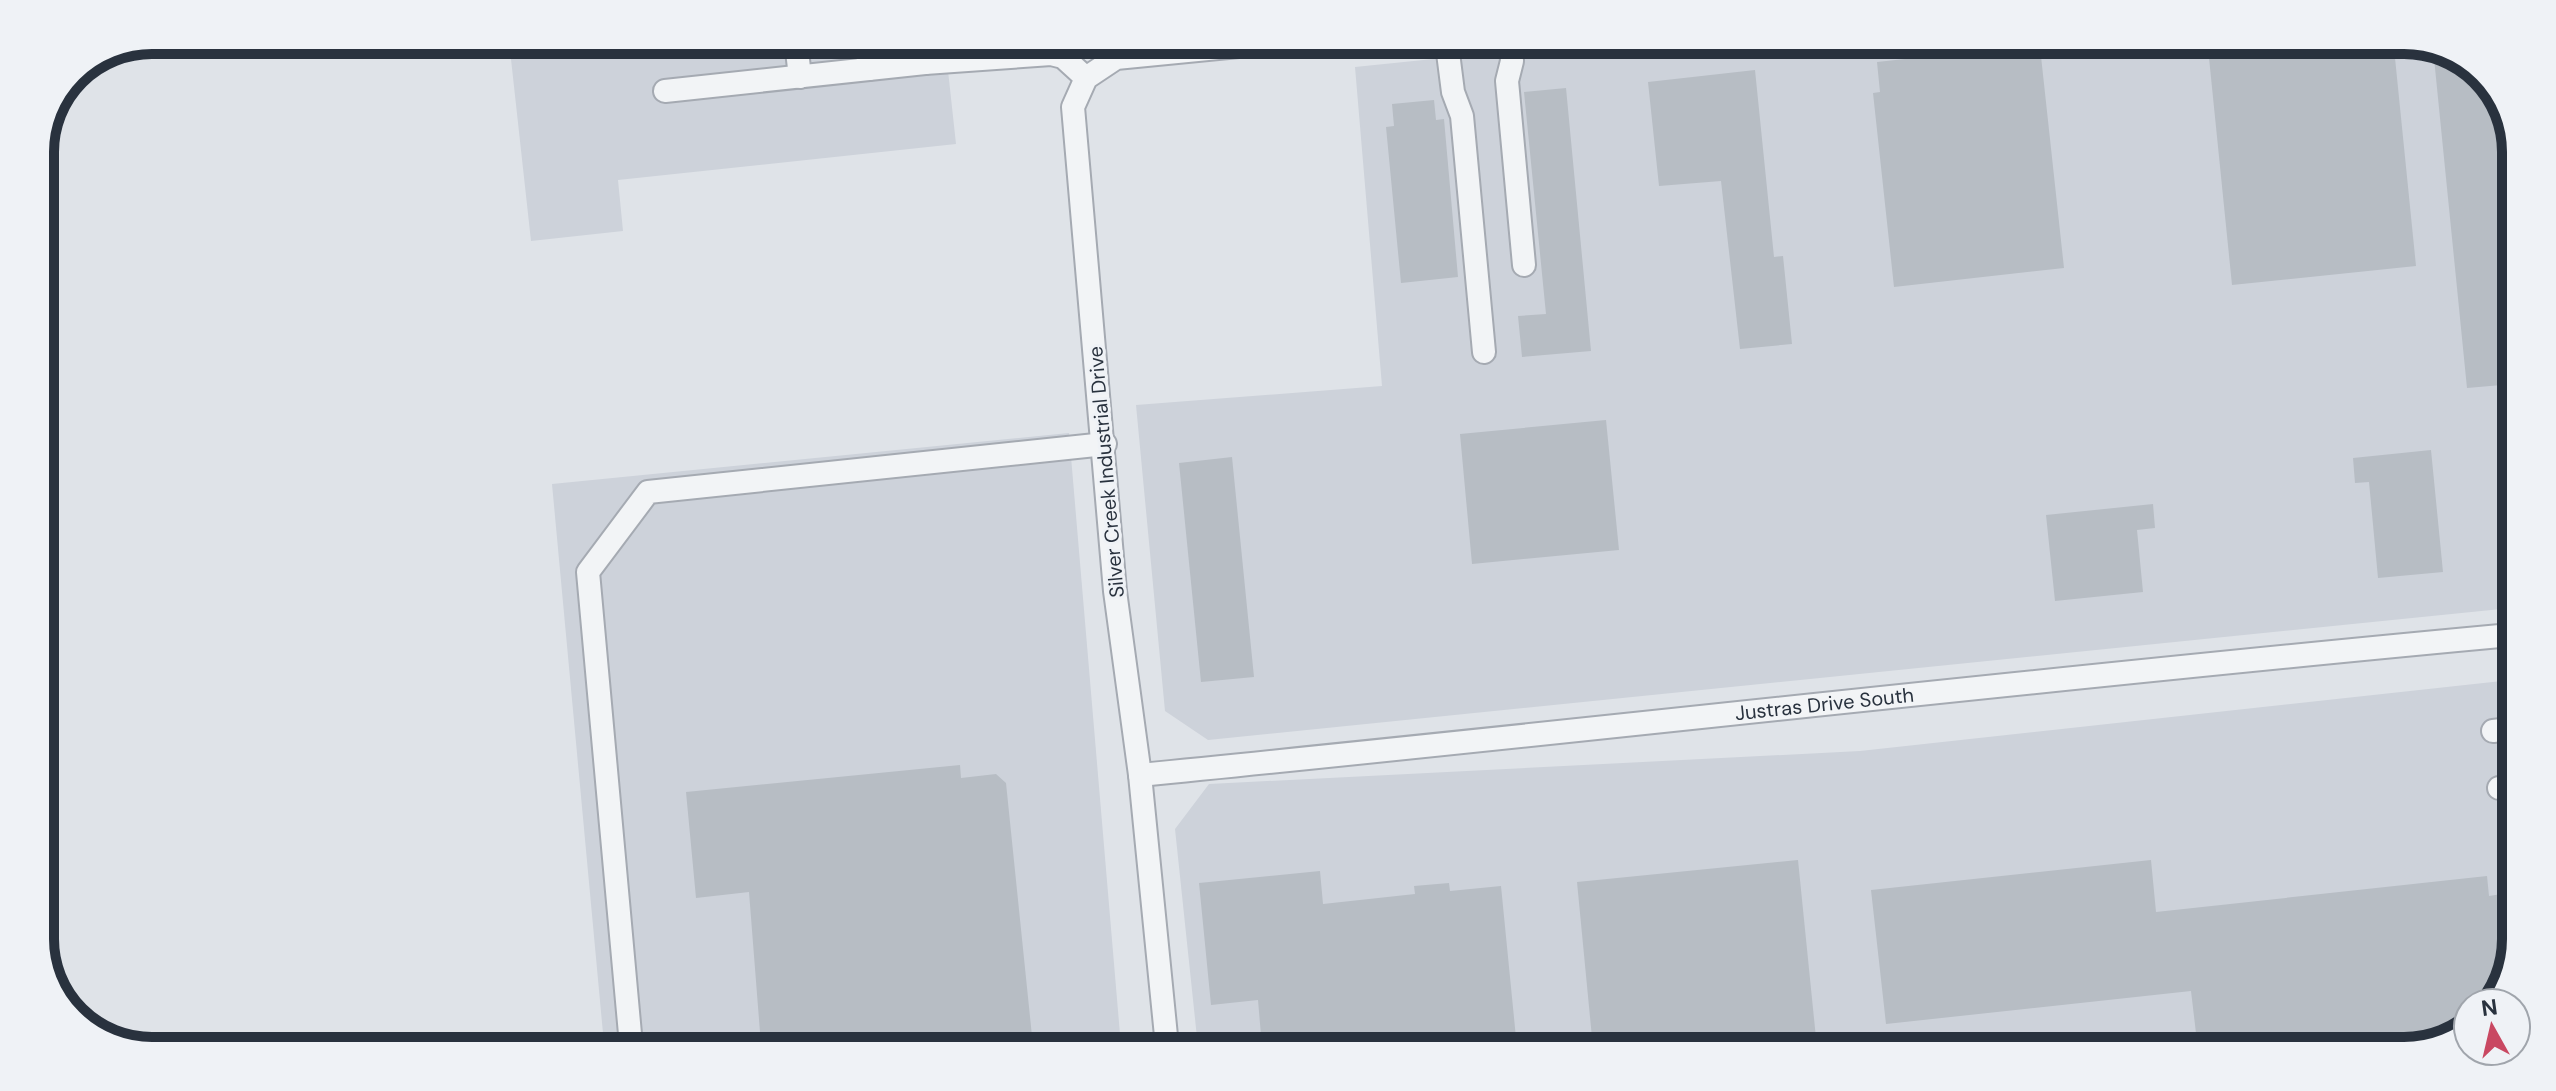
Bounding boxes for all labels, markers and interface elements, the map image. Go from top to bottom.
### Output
street label: Silver Creek Industrial Drive [1082,345,1130,599]
street label: Justras Drive South [1734,682,1915,726]
north arrow [2452,987,2532,1067]
text: N [2479,992,2499,1023]

